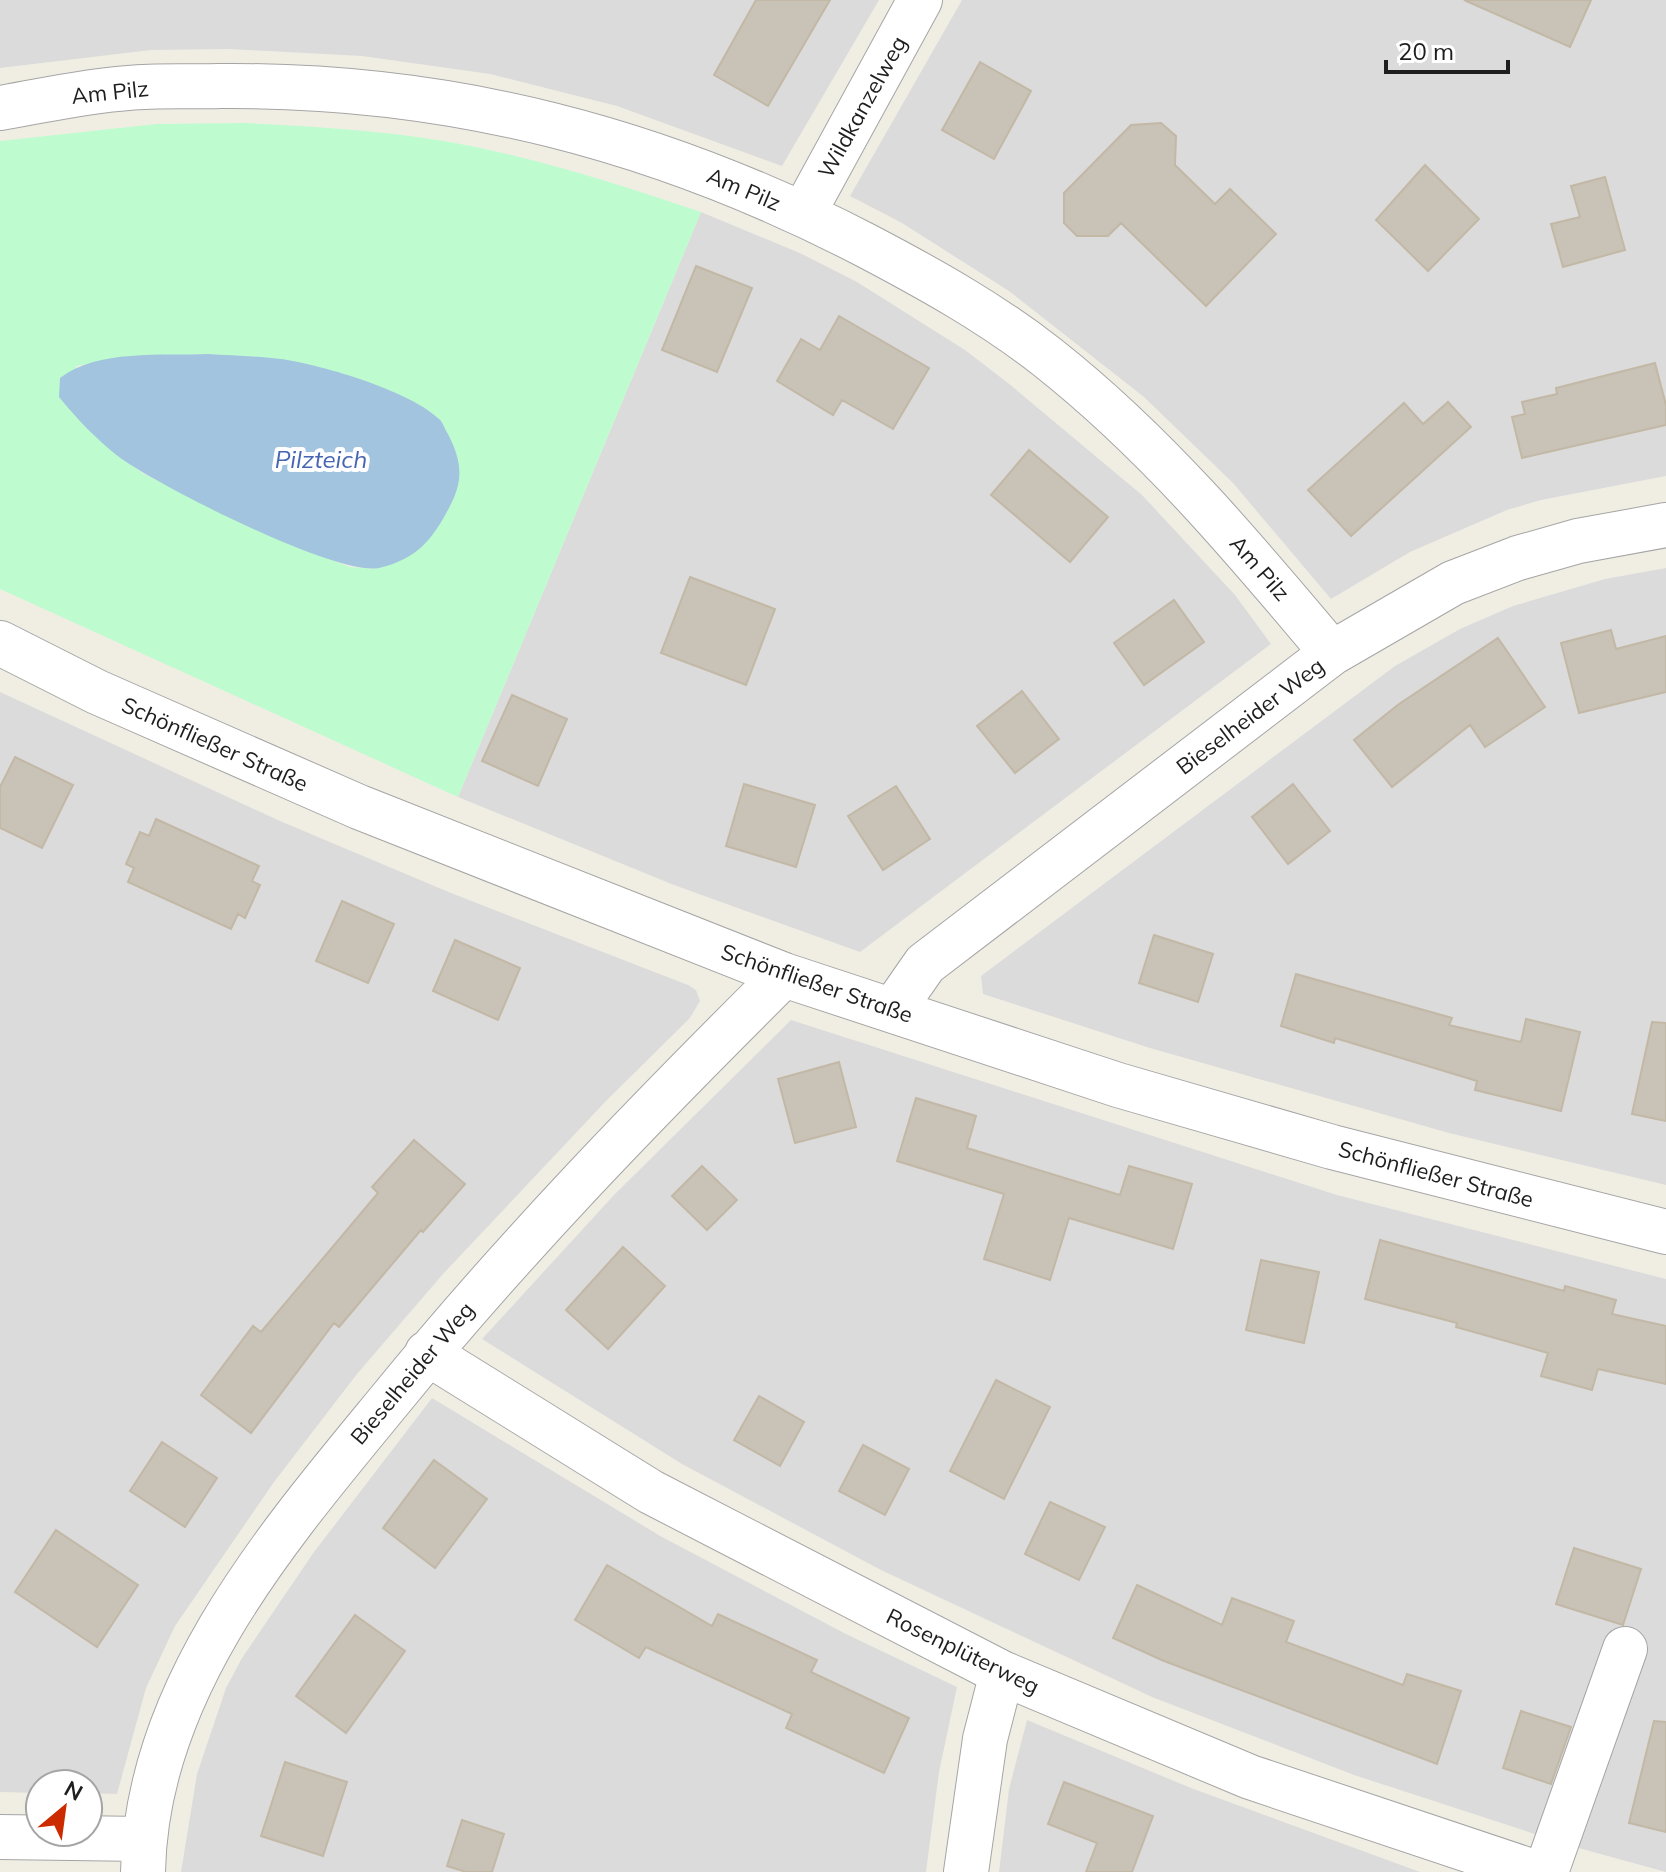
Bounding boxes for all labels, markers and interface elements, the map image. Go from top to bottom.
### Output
scale bar [1386,24,1508,74]
street label: Wildkanzelweg [811,31,913,183]
text: 20 m [1398,36,1454,66]
street label: Am Pilz [70,74,150,110]
street label: Am Pilz [703,161,785,217]
water label: Pilzteich [275,444,367,474]
street label: Am Pilz [1224,530,1296,606]
street label: Bieselheider Weg [1171,651,1329,781]
street label: Schönfließer Straße [118,690,312,798]
street label: Schönfließer Straße [717,937,917,1029]
street label: Schönfließer Straße [1335,1134,1537,1214]
street label: Bieselheider Weg [344,1296,480,1450]
street label: Rosenplüterweg [882,1602,1044,1700]
north arrow [24,1768,104,1848]
text: N [60,1774,88,1807]

